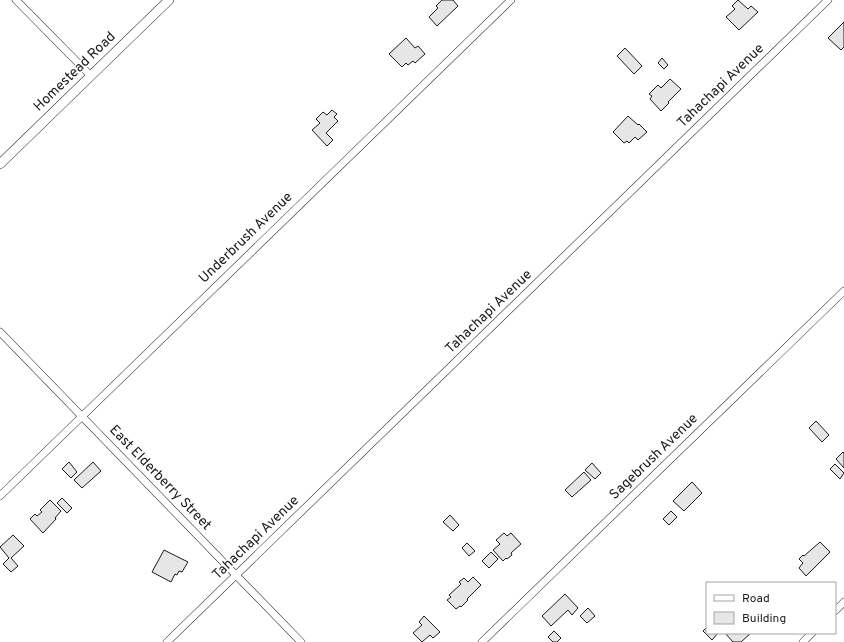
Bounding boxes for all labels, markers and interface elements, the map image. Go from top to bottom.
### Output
street label: Homestead Road [31,29,119,115]
street label: Tahachapi Avenue [674,40,768,132]
street label: Underbrush Avenue [196,189,296,287]
street label: Tahachapi Avenue [442,266,536,358]
street label: Sagebrush Avenue [606,410,702,504]
street label: East Elderberry Street [105,422,215,534]
street label: Tahachapi Avenue [209,492,303,584]
legend [706,582,836,634]
text: Road [742,591,770,607]
text: Building [742,611,786,627]

